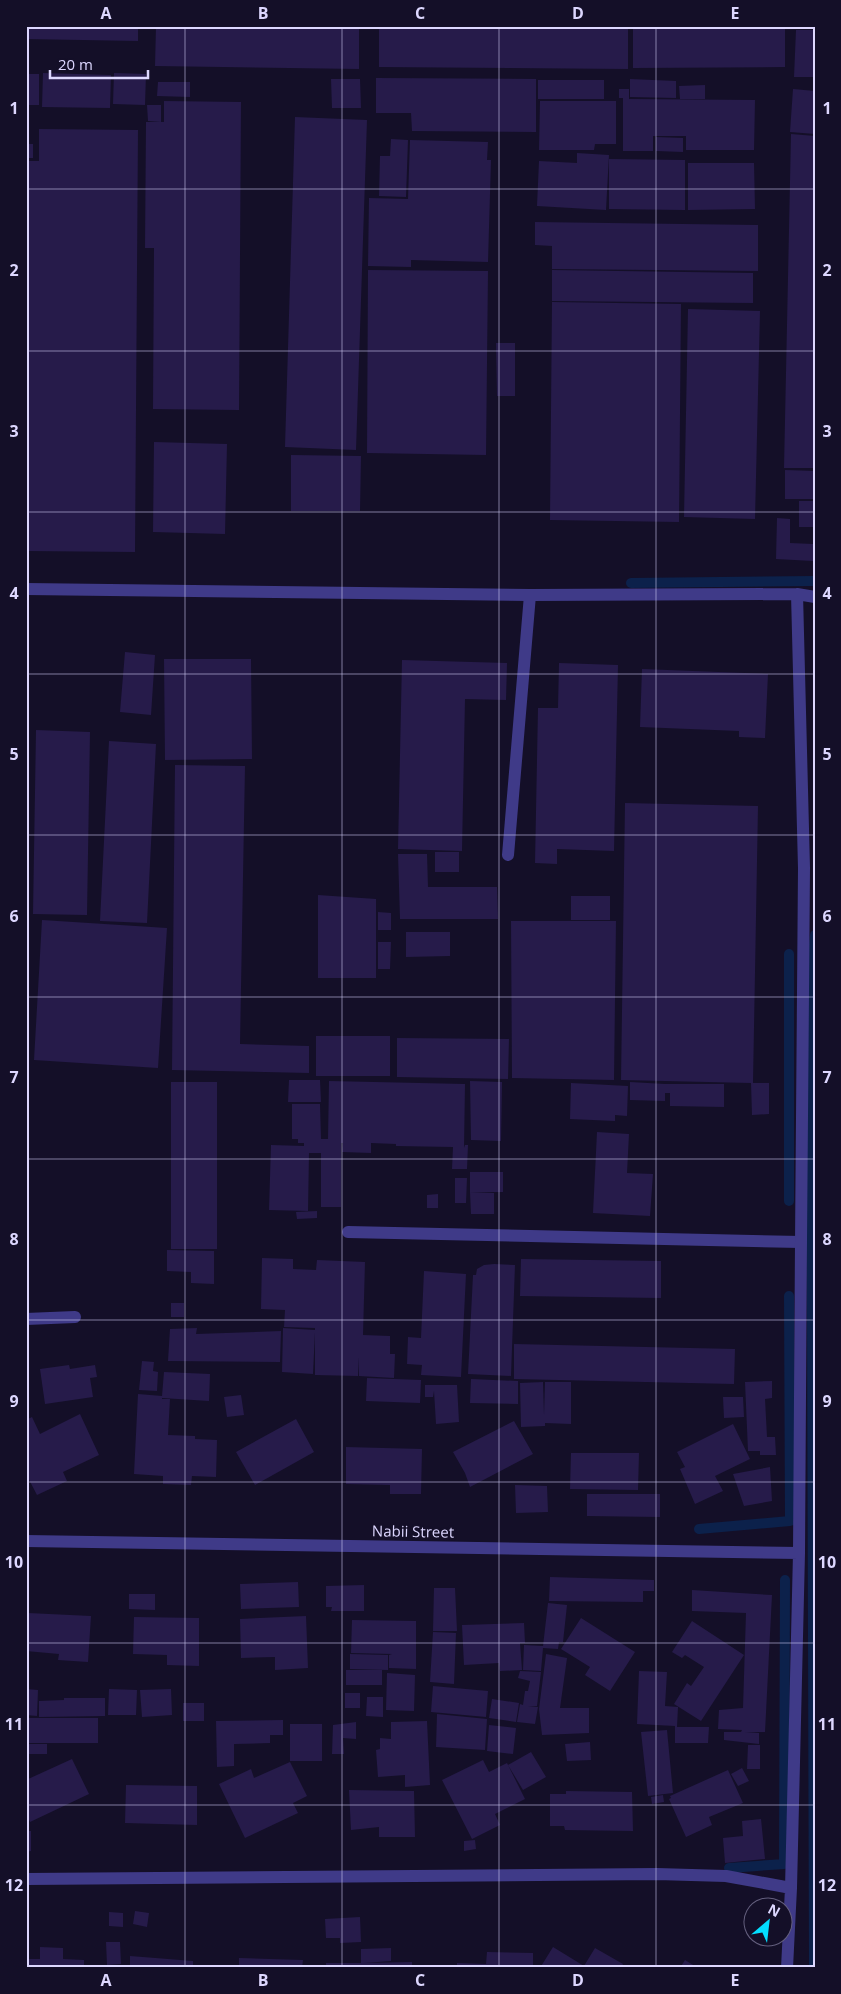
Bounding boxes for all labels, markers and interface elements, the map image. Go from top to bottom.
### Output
text: A [100,2,112,24]
text: B [258,2,268,24]
text: C [415,2,425,24]
text: D [572,2,584,24]
text: E [731,2,740,24]
scale bar [50,48,148,80]
text: 20 m [58,54,93,74]
text: 1 [9,97,19,119]
text: 1 [822,97,832,119]
text: 2 [9,259,19,281]
text: 2 [822,259,832,281]
text: 3 [9,420,19,442]
text: 3 [822,420,832,442]
text: 4 [9,582,19,604]
text: 4 [822,582,832,604]
text: 5 [9,743,19,765]
text: 5 [822,743,832,765]
text: 6 [9,905,19,927]
text: 6 [822,905,832,927]
text: 7 [9,1066,19,1088]
text: 7 [822,1066,832,1088]
text: 8 [9,1228,19,1250]
text: 8 [822,1228,832,1250]
text: 9 [9,1390,19,1412]
text: 9 [822,1390,832,1412]
street label: Nabii Street [372,1520,454,1542]
text: 10 [5,1551,23,1573]
text: 10 [818,1551,836,1573]
text: 11 [5,1713,23,1735]
text: 11 [818,1713,836,1735]
text: 12 [5,1874,23,1896]
text: 12 [818,1874,836,1896]
north arrow [744,1896,794,1946]
text: N [765,1899,784,1921]
text: A [100,1969,112,1991]
text: B [258,1969,268,1991]
text: C [415,1969,425,1991]
text: D [572,1969,584,1991]
text: E [731,1969,740,1991]

